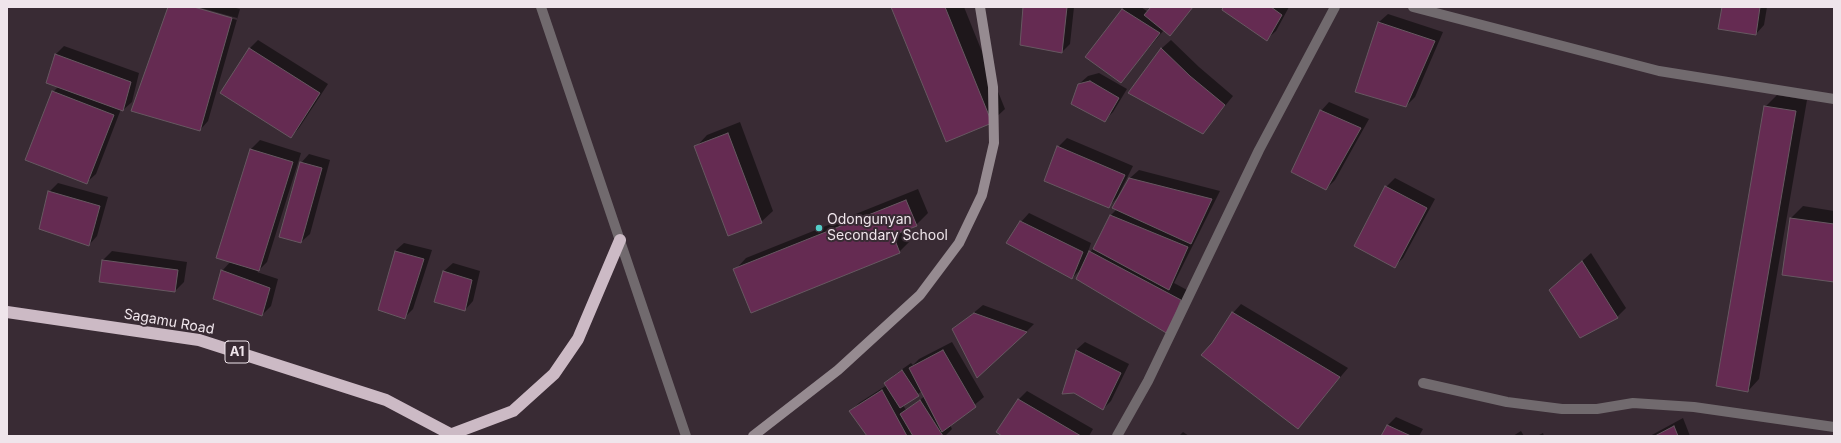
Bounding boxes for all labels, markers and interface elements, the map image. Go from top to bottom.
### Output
place label: Odongunyan Secondary School [827,212,948,244]
marker: Odongunyan Secondary School [814,223,824,233]
street label: Sagamu Road [122,306,216,338]
road number: A1 [225,341,249,363]

